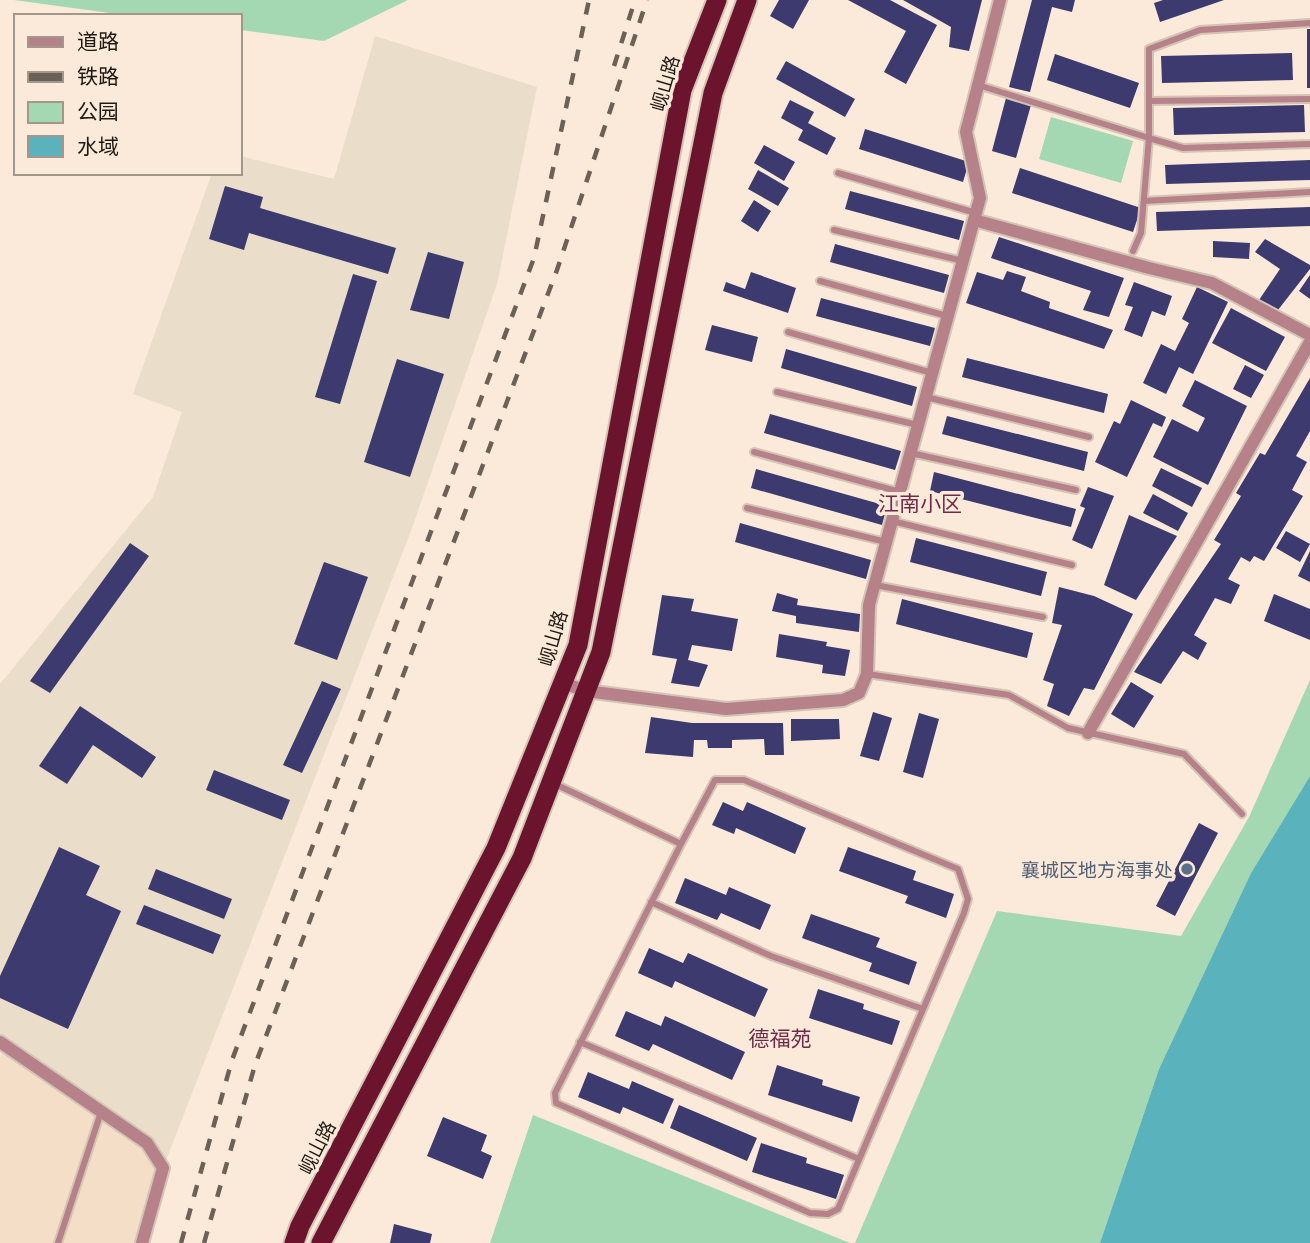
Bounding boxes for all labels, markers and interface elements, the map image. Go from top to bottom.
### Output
legend [14,14,242,175]
text: 道路 [77,24,119,55]
street label: 岘山路 [643,52,685,114]
text: 铁路 [77,59,119,90]
text: 公园 [77,94,119,125]
text: 水域 [77,129,119,160]
district label: 江南小区 [878,486,962,517]
street label: 岘山路 [531,607,573,669]
place label: 襄城区地方海事处 [1021,855,1173,883]
marker: 襄城区地方海事处 [1179,861,1195,877]
district label: 德福苑 [749,1021,812,1052]
street label: 岘山路 [291,1115,341,1179]

